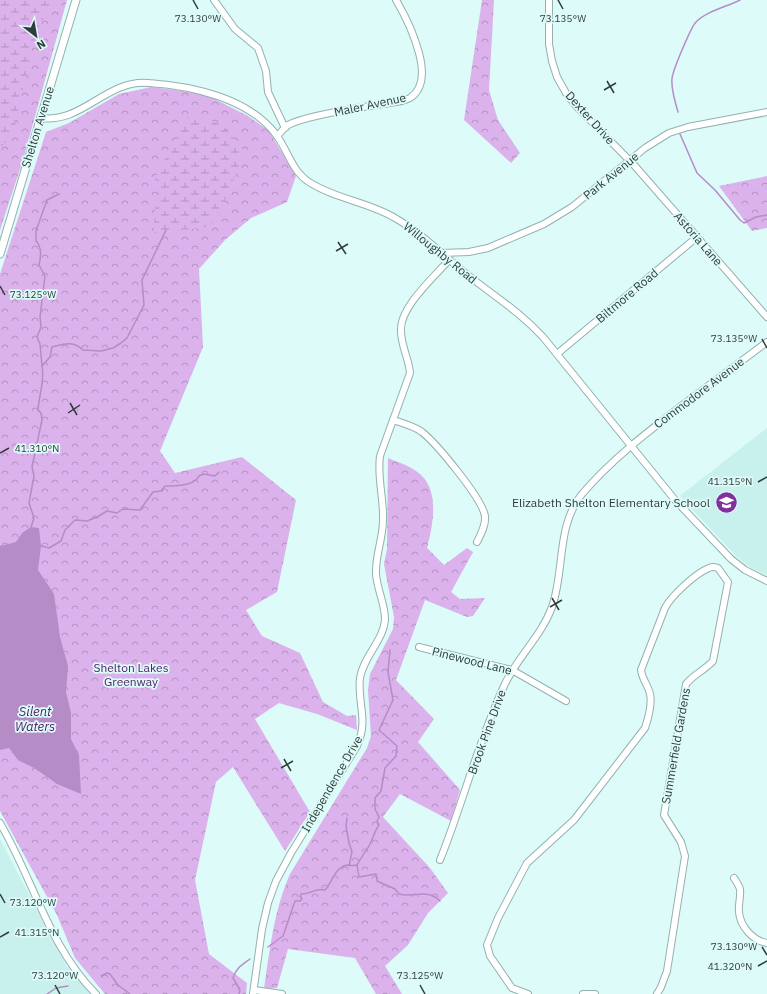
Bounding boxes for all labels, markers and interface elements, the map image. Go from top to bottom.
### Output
text: 73.130°W [175,12,221,25]
text: 73.135°W [540,12,586,25]
north arrow [16,16,56,56]
text: N [34,37,48,53]
street label: Shelton Avenue [18,84,57,169]
street label: Dexter Drive [563,88,618,148]
street label: Maler Avenue [332,89,408,119]
street label: Park Avenue [580,148,642,203]
street label: Astoria Lane [671,209,726,269]
street label: Willoughby Road [401,218,480,287]
street label: Biltmore Road [592,265,661,326]
text: 73.125°W [10,288,56,301]
text: 73.135°W [711,332,757,345]
street label: Commodore Avenue [651,353,747,431]
text: 41.310°N [15,442,59,455]
text: 41.315°N [708,475,752,488]
school or university icon: Elizabeth Shelton Elementary School [713,490,739,516]
place label: Elizabeth Shelton Elementary School [512,495,710,510]
street label: Pinewood Lane [431,643,514,678]
park label: Shelton Lakes Greenway [93,660,169,689]
street label: Brook Pine Drive [464,687,509,776]
street label: Summerfield Gardens [658,687,693,805]
water label: Silent Waters [15,703,55,735]
street label: Independence Drive [298,732,366,835]
text: 73.120°W [10,896,56,909]
text: 41.315°N [15,926,59,939]
text: 73.130°W [711,940,757,953]
text: 41.320°N [708,960,752,973]
text: 73.120°W [32,969,78,982]
text: 73.125°W [397,969,443,982]

